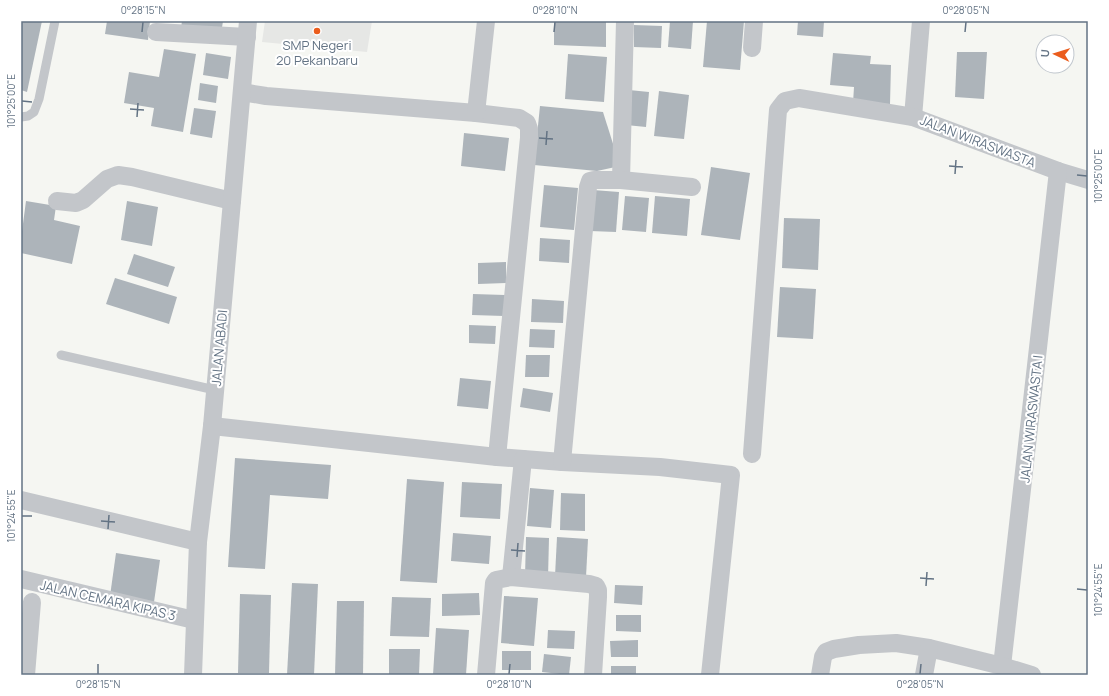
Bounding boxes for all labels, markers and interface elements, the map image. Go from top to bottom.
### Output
text: 0°28'15"N [121,3,165,17]
text: 0°28'10"N [532,3,578,17]
text: 0°28'05"N [943,3,990,17]
marker: SMP Negeri 20 Pekanbaru [312,26,322,36]
north arrow [1035,34,1075,74]
place label: SMP Negeri 20 Pekanbaru [276,36,358,69]
text: U [1037,49,1052,58]
text: 101°25'00"E [4,74,18,128]
street label: JALAN WIRASWASTA [918,111,1038,171]
text: 101°25'00"E [1091,149,1105,203]
street label: JALAN ABADI [207,309,231,387]
street label: JALAN WIRASWASTA I [1015,354,1047,484]
text: 101°24'55"E [4,489,18,542]
text: 101°24'55"E [1091,563,1105,616]
street label: JALAN CEMARA KIPAS 3 [38,576,178,624]
text: 0°28'15"N [76,677,120,691]
text: 0°28'10"N [486,677,532,691]
text: 0°28'05"N [897,677,944,691]

